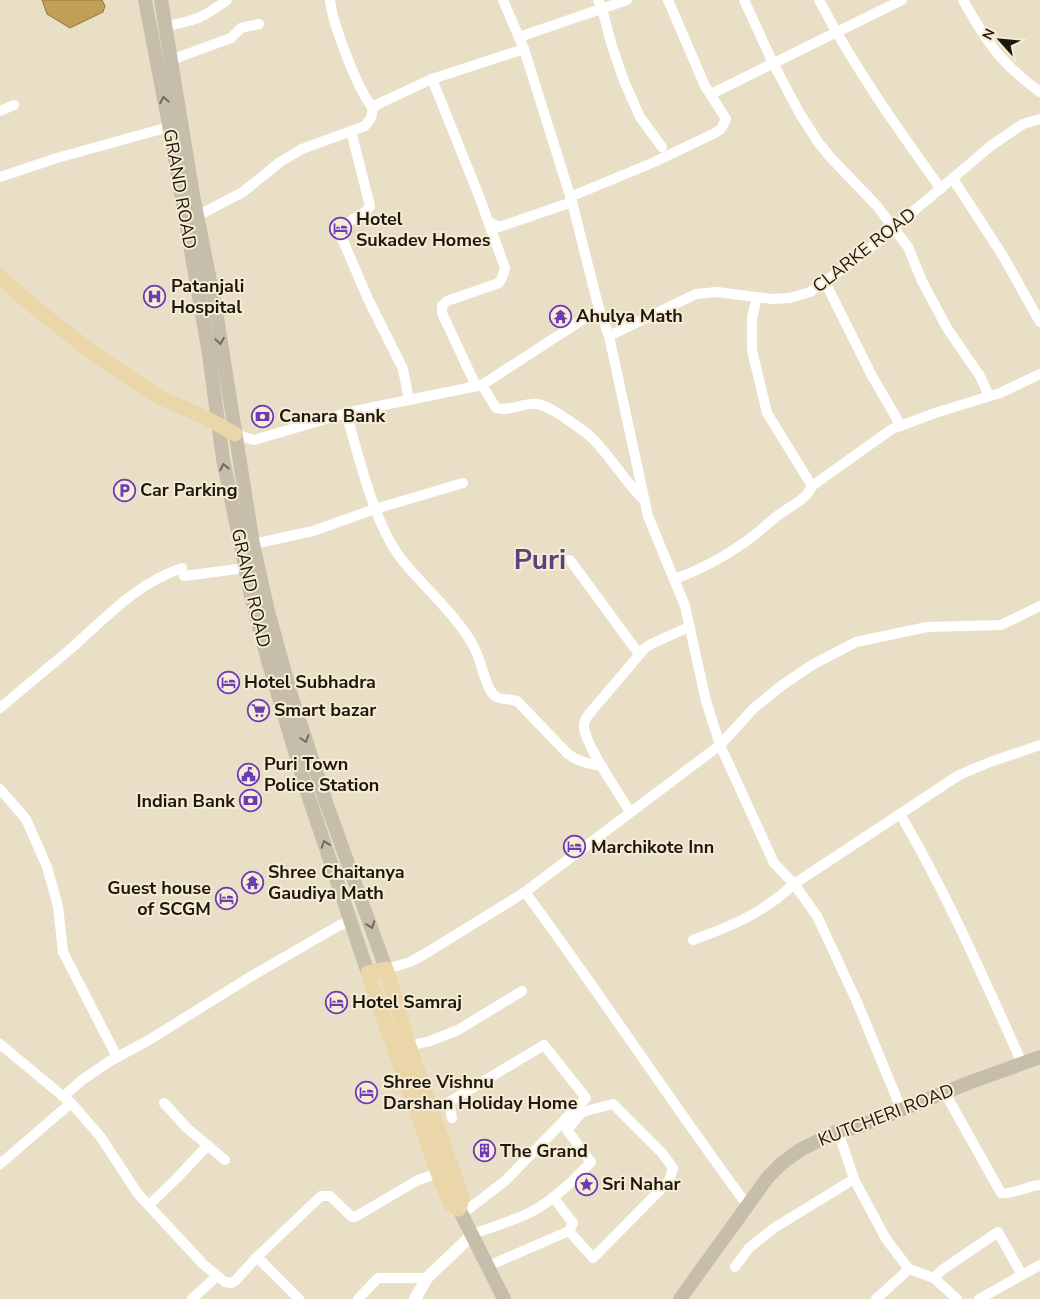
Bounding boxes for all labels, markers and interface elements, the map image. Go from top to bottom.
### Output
north arrow [975,15,1025,65]
text: N [978,25,1000,43]
one-way arrow [160,95,170,104]
street label: GRAND ROAD [158,127,202,251]
street label: CLARKE ROAD [807,202,921,298]
place label: Hotel Sukadev Homes [356,207,491,252]
hotel icon: Hotel Sukadev Homes [328,217,352,241]
place label: Patanjali Hospital [171,274,244,319]
hospital icon: Patanjali Hospital [143,284,167,308]
temple icon: Ahulya Math [548,304,572,328]
place label: Ahulya Math [576,304,683,328]
one-way arrow [215,337,225,345]
bank icon: Canara Bank [251,404,275,428]
place label: Canara Bank [279,404,386,428]
one-way arrow [220,463,230,472]
parking icon: Car Parking [112,478,136,502]
place label: Car Parking [140,478,238,502]
street label: GRAND ROAD [226,526,276,650]
district label: Puri [514,541,566,579]
hotel icon: Hotel Subhadra [216,670,240,694]
place label: Hotel Subhadra [244,670,376,694]
supermarket icon: Smart bazar [246,698,270,722]
place label: Smart bazar [274,698,376,722]
one-way arrow [300,734,310,743]
place label: Puri Town Police Station [264,752,379,797]
public building icon: Puri Town Police Station [236,762,260,786]
place label: Indian Bank [136,789,235,813]
bank icon: Indian Bank [239,789,263,813]
hotel icon: Marchikote Inn [563,835,587,859]
place label: Marchikote Inn [591,835,714,859]
one-way arrow [321,840,331,848]
place label: Shree Chaitanya Gaudiya Math [268,860,405,905]
temple icon: Shree Chaitanya Gaudiya Math [240,870,264,894]
place label: Guest house of SCGM [107,876,211,921]
hotel icon: Guest house of SCGM [215,886,239,910]
one-way arrow [365,921,375,929]
hotel icon: Hotel Samraj [324,990,348,1014]
place label: Hotel Samraj [352,990,462,1014]
place label: Shree Vishnu Darshan Holiday Home [383,1070,578,1115]
street label: KUTCHERI ROAD [815,1078,957,1152]
hotel icon: Shree Vishnu Darshan Holiday Home [355,1080,379,1104]
building icon: The Grand [472,1139,496,1163]
place label: The Grand [500,1139,588,1163]
place icon: Sri Nahar [574,1172,598,1196]
place label: Sri Nahar [602,1172,681,1196]

